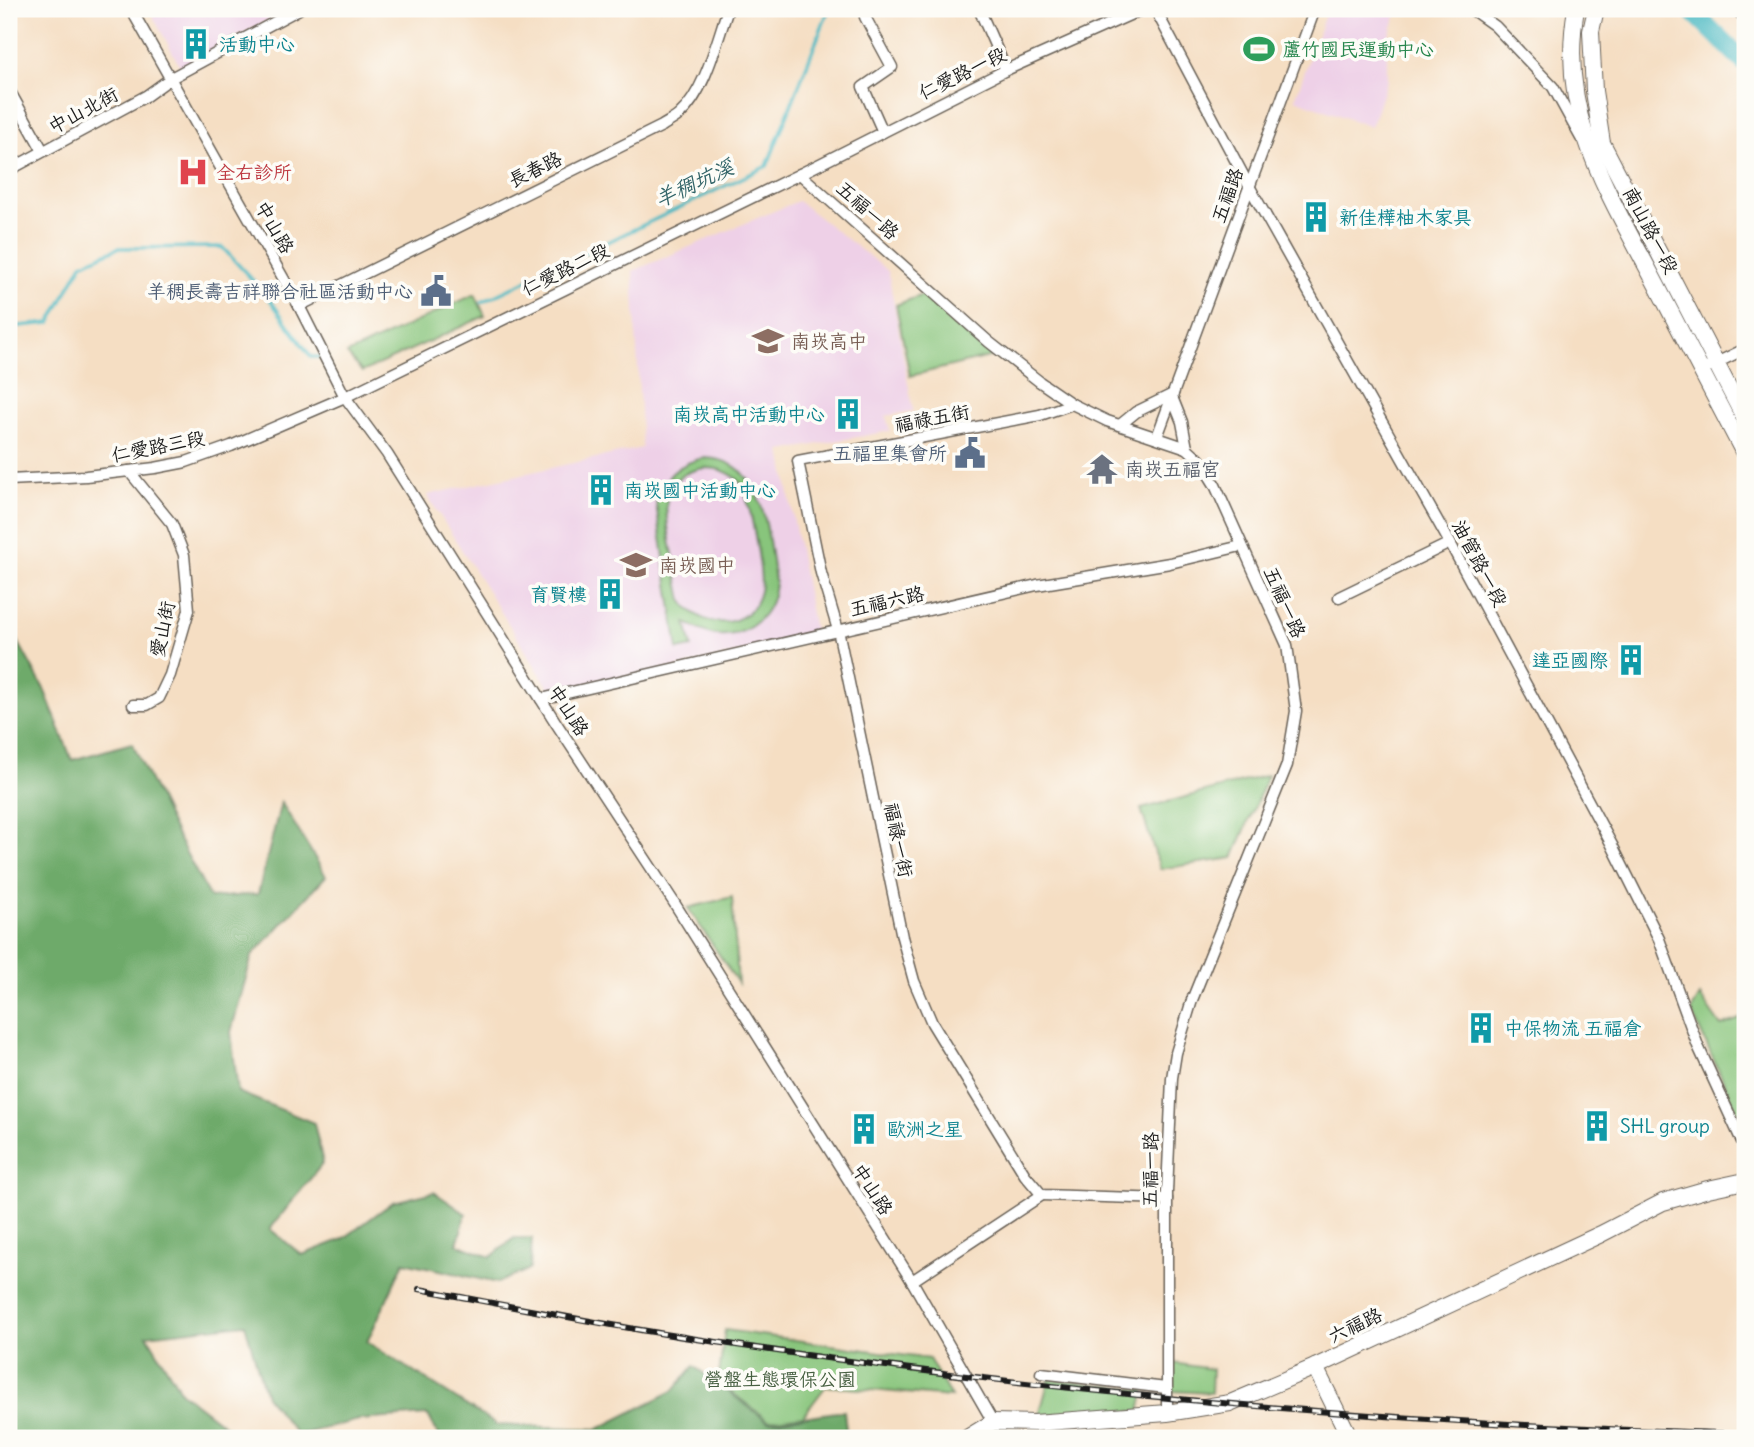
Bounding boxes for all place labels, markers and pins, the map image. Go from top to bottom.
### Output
building icon: 活動中心 [179,27,213,61]
place label: 活動中心 [219,32,295,56]
sports icon: 蘆竹國民運動中心 [1242,32,1276,66]
place label: 蘆竹國民運動中心 [1282,37,1434,61]
hospital icon: 全右診所 [176,155,210,189]
place label: 全右診所 [216,160,292,184]
building icon: 新佳樺柚木家具 [1299,200,1333,234]
place label: 新佳樺柚木家具 [1339,205,1472,229]
public building icon: 羊稠長壽吉祥聯合社區活動中心 [419,274,453,308]
place label: 羊稠長壽吉祥聯合社區活動中心 [147,279,413,303]
school or university icon: 南崁高中 [751,324,785,358]
place label: 南崁高中 [791,329,867,353]
building icon: 南崁高中活動中心 [831,397,865,431]
place label: 南崁高中活動中心 [673,402,825,426]
public building icon: 五福里集會所 [953,436,987,470]
place label: 五福里集會所 [833,441,947,465]
temple icon: 南崁五福宮 [1085,452,1119,486]
place label: 南崁五福宮 [1125,457,1220,481]
building icon: 南崁國中活動中心 [584,473,618,507]
place label: 南崁國中活動中心 [624,478,776,502]
school or university icon: 南崁國中 [619,548,653,582]
place label: 南崁國中 [659,553,735,577]
building icon: 育賢樓 [593,577,627,611]
place label: 育賢樓 [530,582,587,606]
building icon: 達亞國際 [1614,643,1648,677]
place label: 達亞國際 [1532,648,1608,672]
building icon: 中保物流 五福倉 [1464,1011,1498,1045]
place label: 中保物流 五福倉 [1504,1016,1642,1040]
building icon: SHL group [1580,1109,1614,1143]
building icon: 歐洲之星 [847,1112,881,1146]
place label: SHL group [1620,1114,1710,1138]
place label: 歐洲之星 [887,1117,963,1141]

